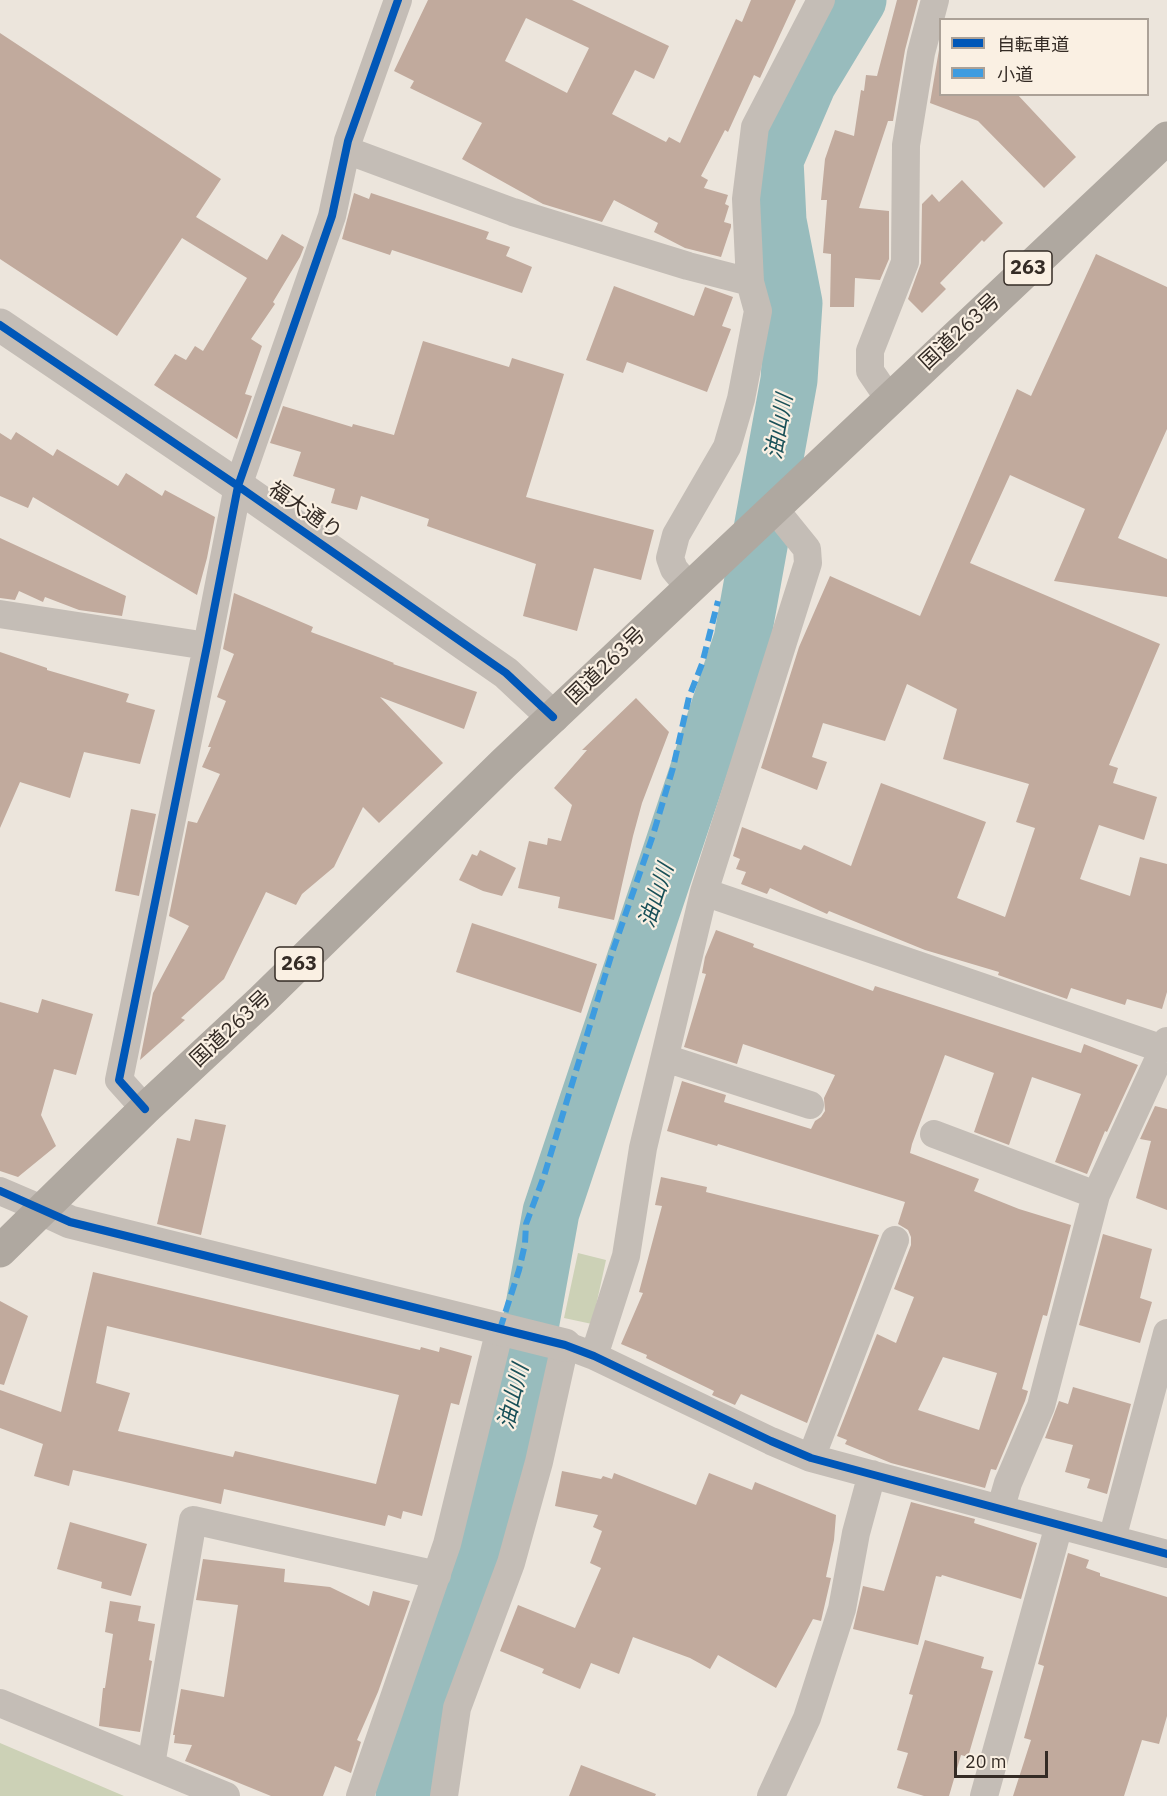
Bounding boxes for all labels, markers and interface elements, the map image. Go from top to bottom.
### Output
legend [939,18,1149,96]
text: 自転車道 [997,33,1069,56]
text: 小道 [997,63,1033,86]
road number: 263 [1004,251,1052,285]
street label: 国道263号 [915,288,1005,376]
water label: 油山川 [761,392,799,462]
street label: 福大通り [263,477,347,545]
street label: 国道263号 [561,622,651,710]
water label: 油山川 [634,861,680,931]
road number: 263 [275,947,323,981]
street label: 国道263号 [186,985,276,1073]
water label: 油山川 [493,1362,535,1432]
scale bar [957,1739,1052,1777]
text: 20 m [965,1750,1007,1773]

